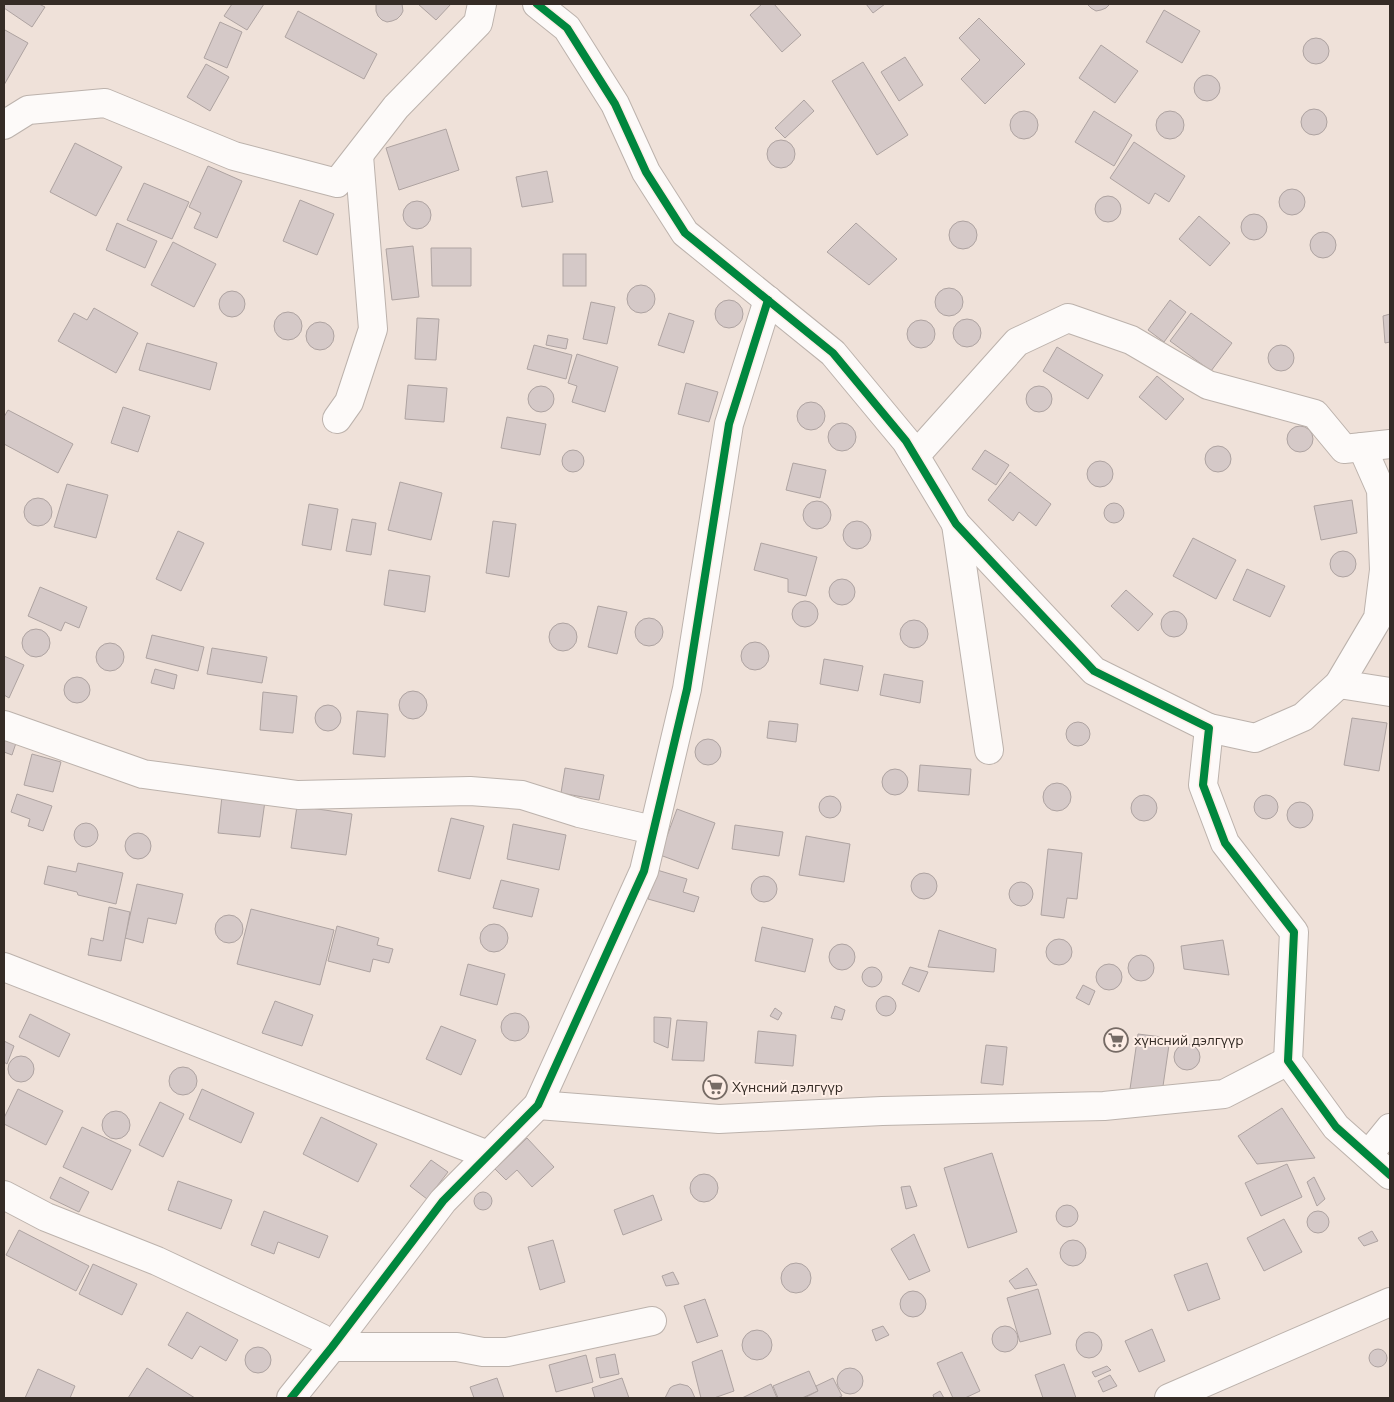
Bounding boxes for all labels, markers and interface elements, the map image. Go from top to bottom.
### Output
supermarket icon: хүнсний дэлгүүр [1103,1027,1129,1053]
place label: хүнсний дэлгүүр [1134,1031,1244,1050]
supermarket icon: Хүнсний дэлгүүр [702,1074,728,1100]
place label: Хүнсний дэлгүүр [732,1078,843,1097]

